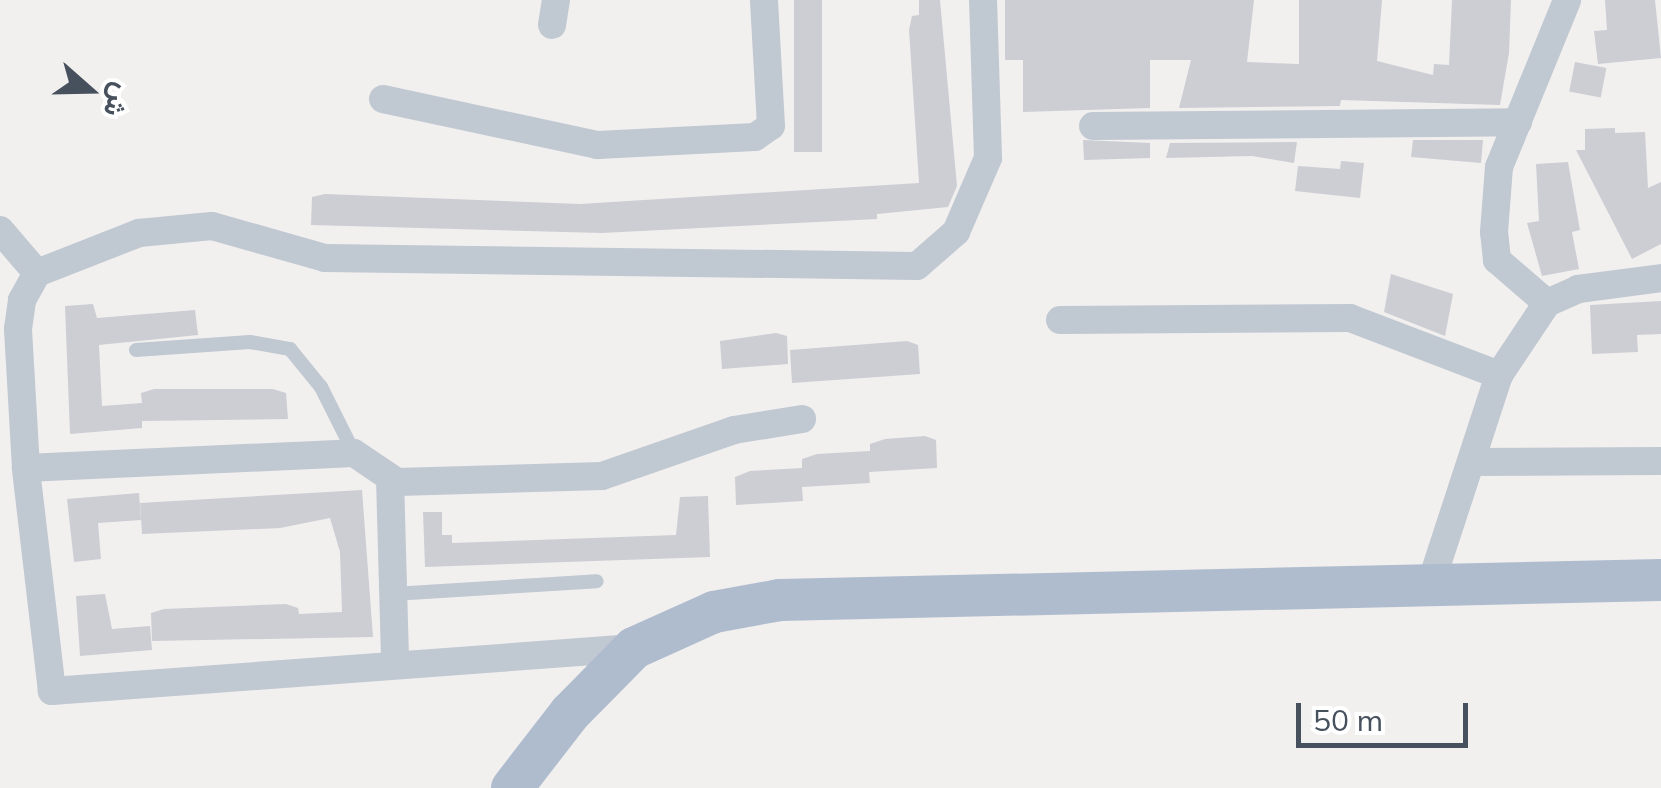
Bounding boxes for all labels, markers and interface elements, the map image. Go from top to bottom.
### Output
north arrow [40,40,140,140]
text: ش [96,79,141,122]
scale bar [1301,683,1474,745]
text: 50 m [1313,701,1383,739]

